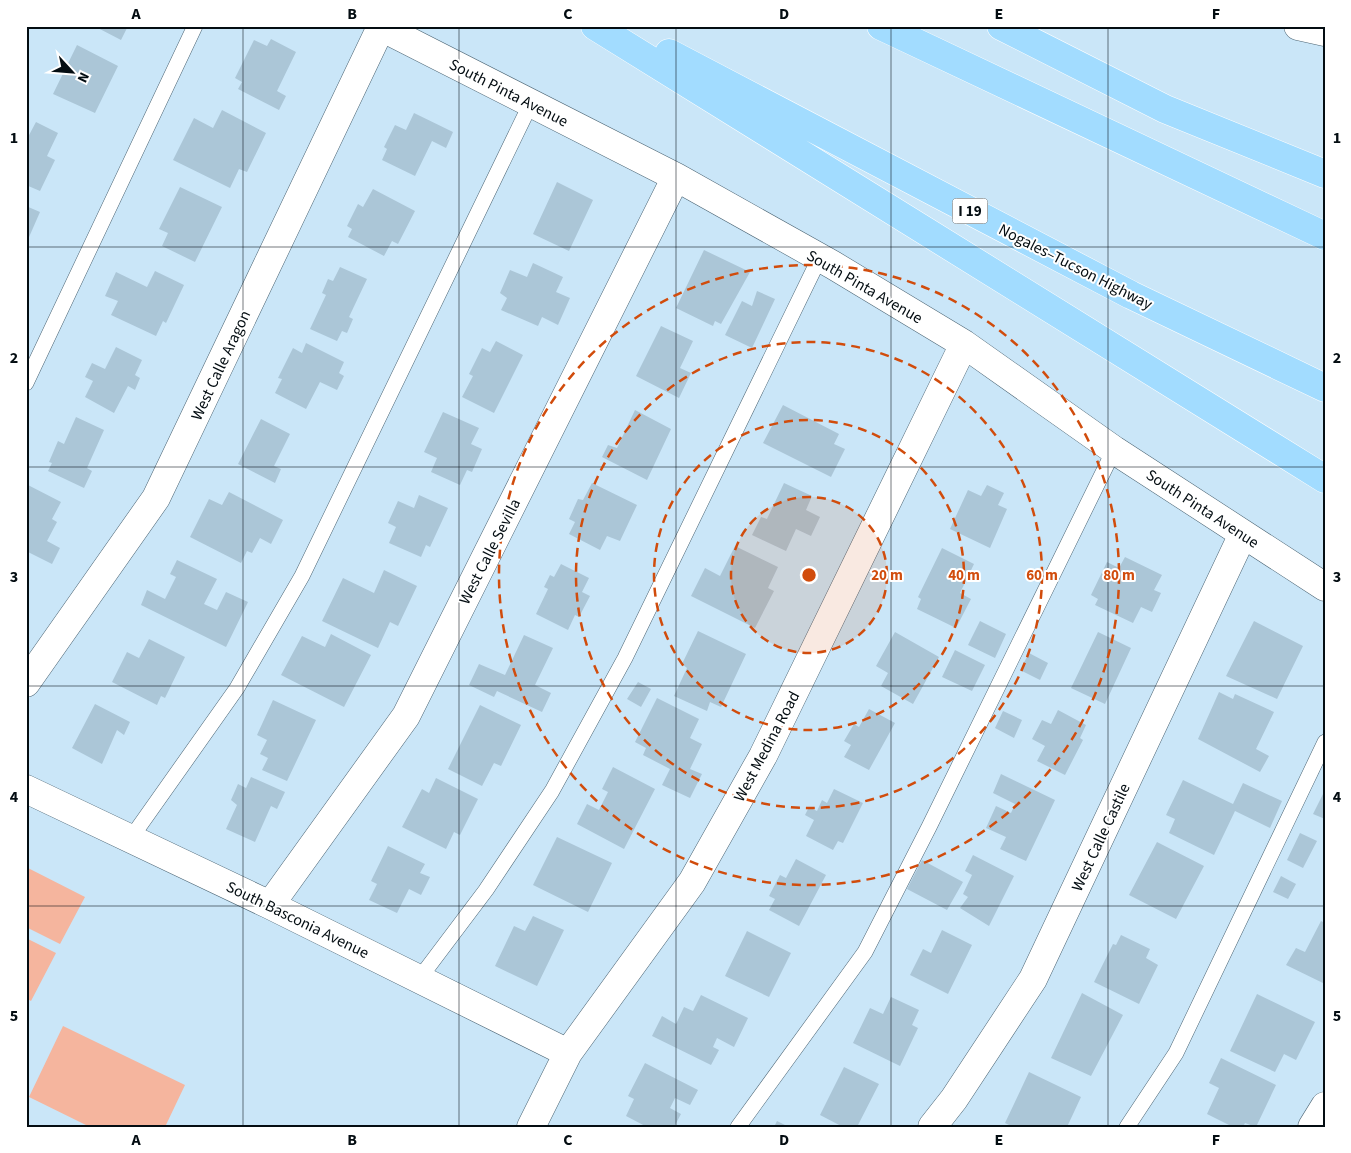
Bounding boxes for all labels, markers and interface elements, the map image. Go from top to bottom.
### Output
text: A [130,3,141,25]
text: B [347,3,357,25]
text: C [563,3,573,25]
text: D [779,3,789,25]
text: E [995,3,1003,25]
text: F [1212,3,1220,25]
north arrow [48,48,98,98]
street label: South Pinta Avenue [445,53,572,132]
text: N [72,69,94,86]
text: 1 [10,127,18,149]
text: 1 [1333,127,1341,149]
road number: I 19 [952,198,988,224]
street label: Nogales–Tucson Highway [995,219,1157,315]
street label: South Pinta Avenue [802,245,927,329]
street label: West Calle Aragon [186,307,256,424]
text: 2 [10,347,18,369]
text: 2 [1333,347,1341,369]
street label: South Pinta Avenue [1142,464,1263,554]
street label: West Calle Sevilla [454,495,526,608]
text: 20 m [871,565,903,586]
text: 40 m [948,565,980,586]
text: 60 m [1026,565,1058,586]
text: 80 m [1103,565,1135,586]
text: 3 [10,566,18,588]
centre of rings [800,566,818,584]
text: 3 [1333,566,1341,588]
street label: West Medina Road [728,687,805,806]
street label: West Calle Castile [1066,780,1136,895]
text: 4 [10,786,19,808]
text: 4 [1333,786,1342,808]
street label: South Basconia Avenue [222,876,373,964]
text: 5 [10,1005,18,1027]
text: 5 [1333,1005,1341,1027]
text: A [130,1129,141,1151]
text: B [347,1129,357,1151]
text: C [563,1129,573,1151]
text: D [779,1129,789,1151]
text: E [995,1129,1003,1151]
text: F [1212,1129,1220,1151]

